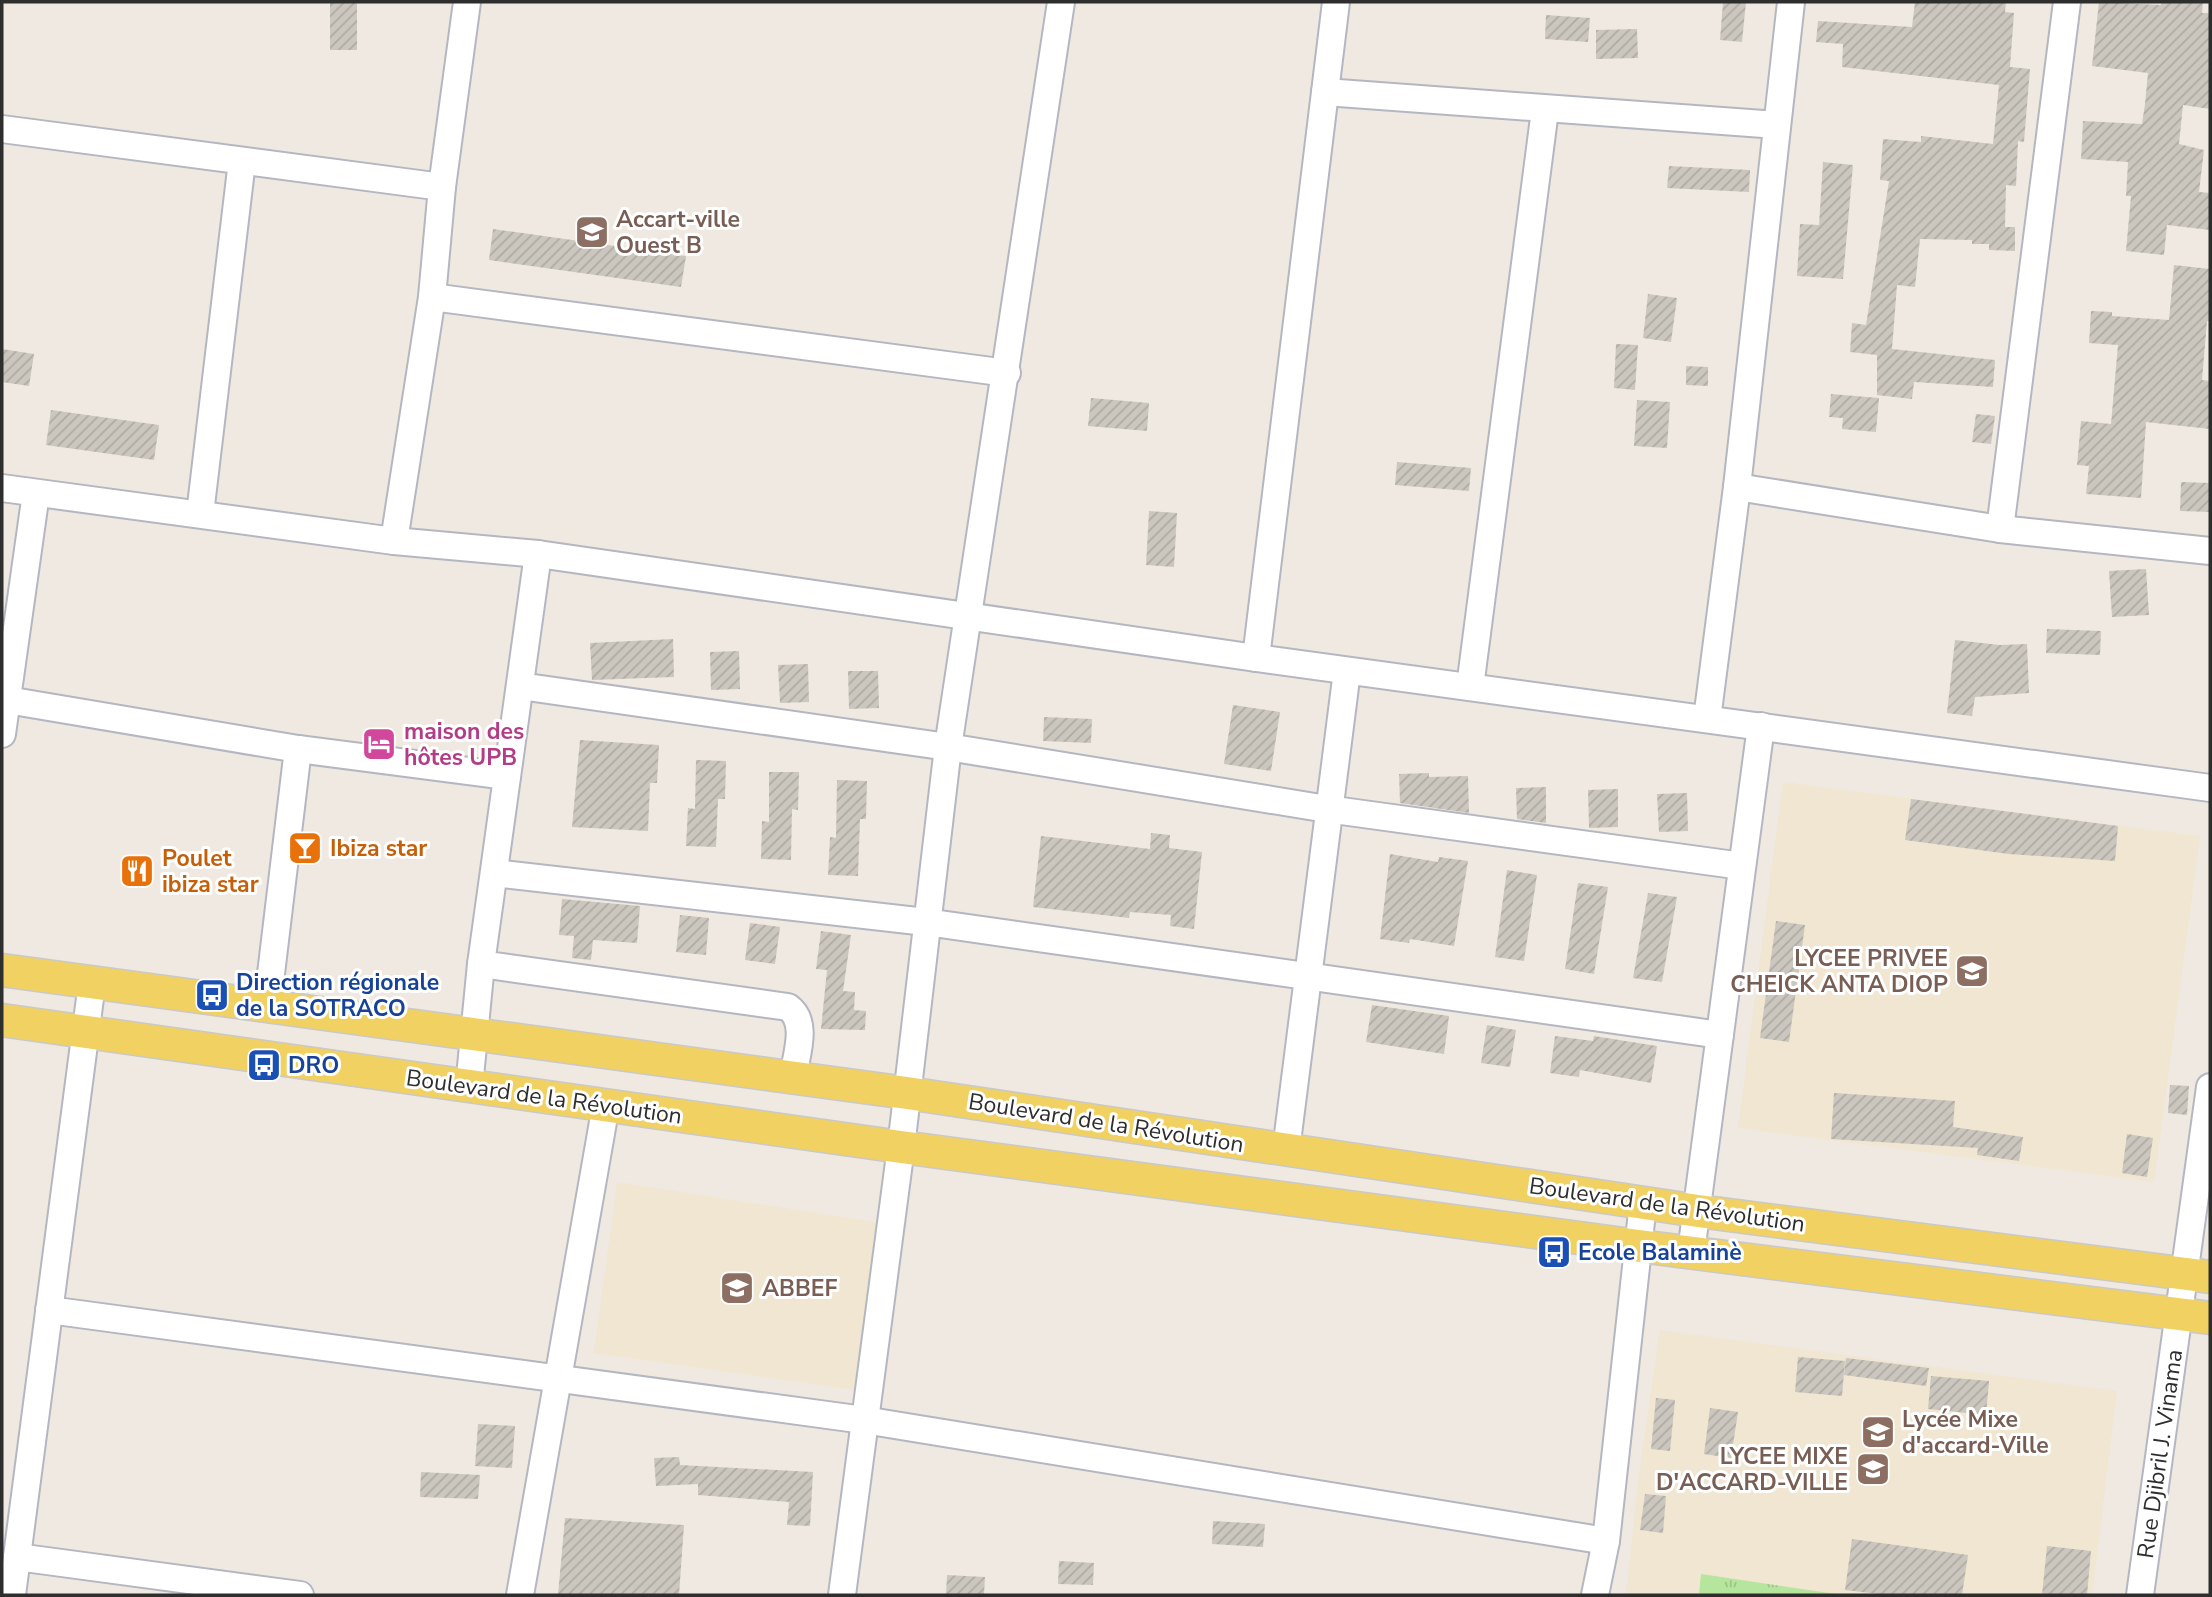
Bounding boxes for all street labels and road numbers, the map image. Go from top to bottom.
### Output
street label: Boulevard de la Révolution [404,1062,684,1132]
street label: Boulevard de la Révolution [966,1086,1246,1160]
street label: Boulevard de la Révolution [1527,1170,1807,1240]
street label: Rue Djibril J. Vinama [2130,1348,2190,1560]

